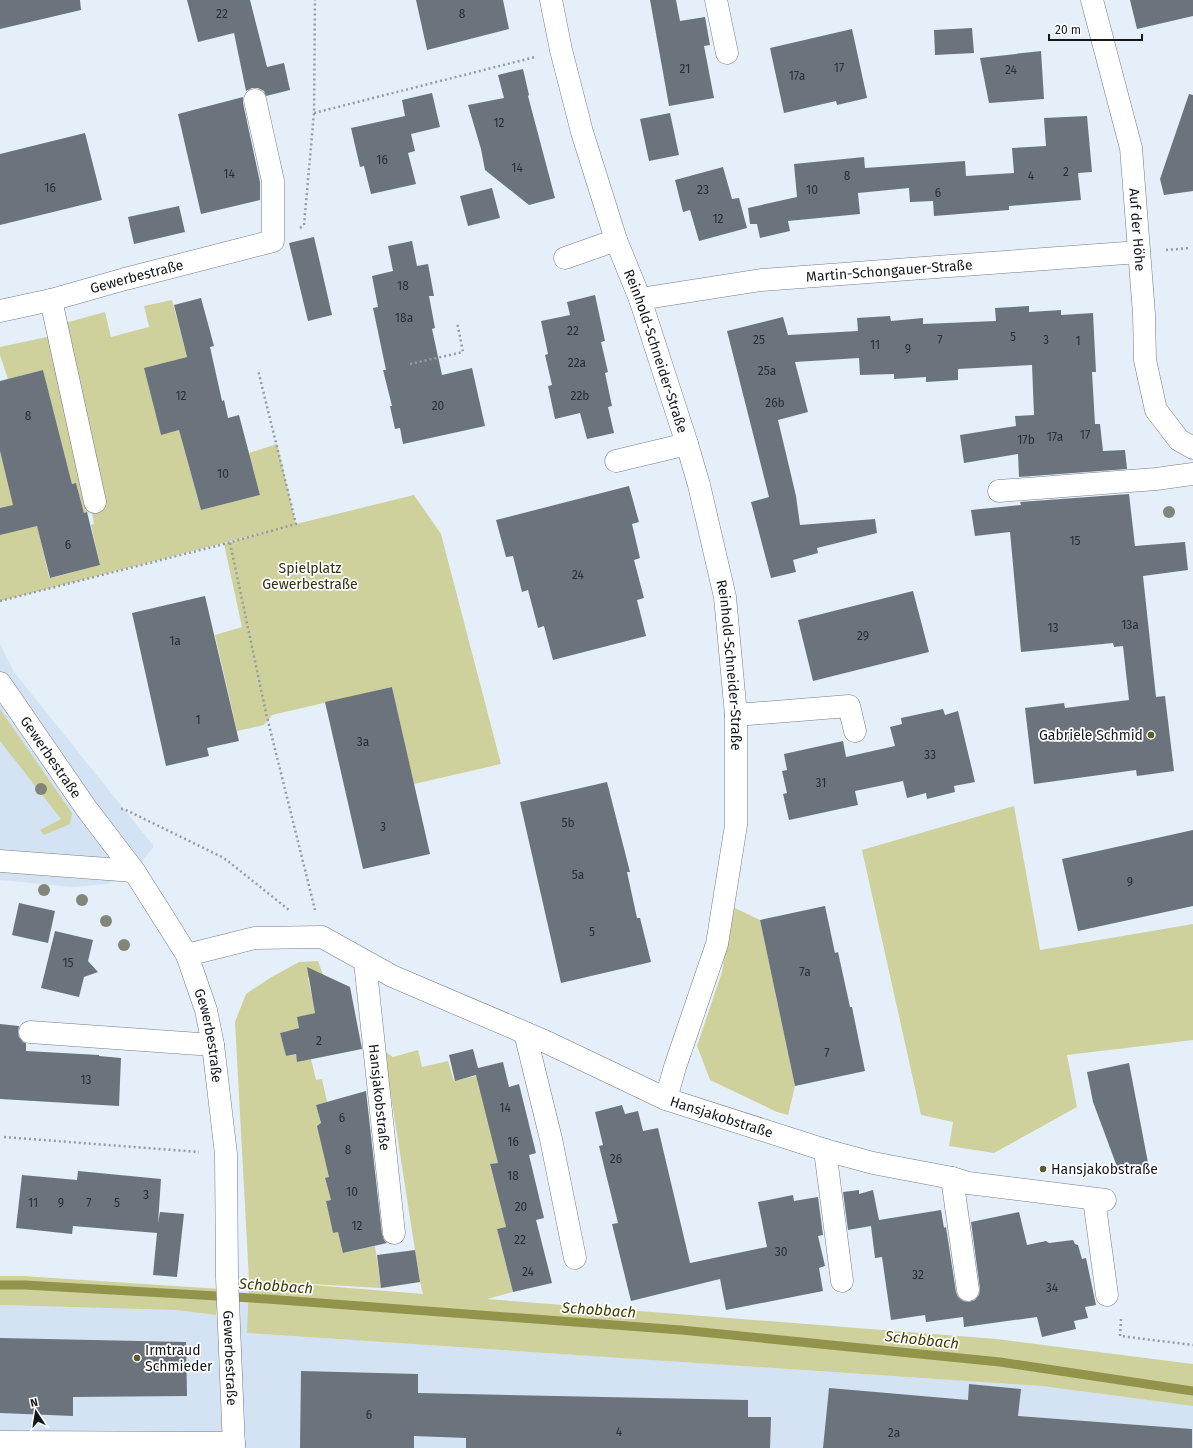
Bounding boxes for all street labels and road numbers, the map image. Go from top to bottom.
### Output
street label: Auf der Höhe [1125,188,1149,272]
street label: Gewerbestraße [88,256,185,297]
street label: Martin-Schongauer-Straße [805,256,973,286]
street label: Reinhold-Schneider-Straße [620,267,691,435]
street label: Reinhold-Schneider-Straße [712,578,744,751]
street label: Gewerbestraße [16,713,85,802]
street label: Gewerbestraße [190,986,225,1083]
street label: Hansjakobstraße [365,1043,393,1151]
street label: Hansjakobstraße [668,1093,775,1142]
street label: Gewerbestraße [219,1310,240,1406]

